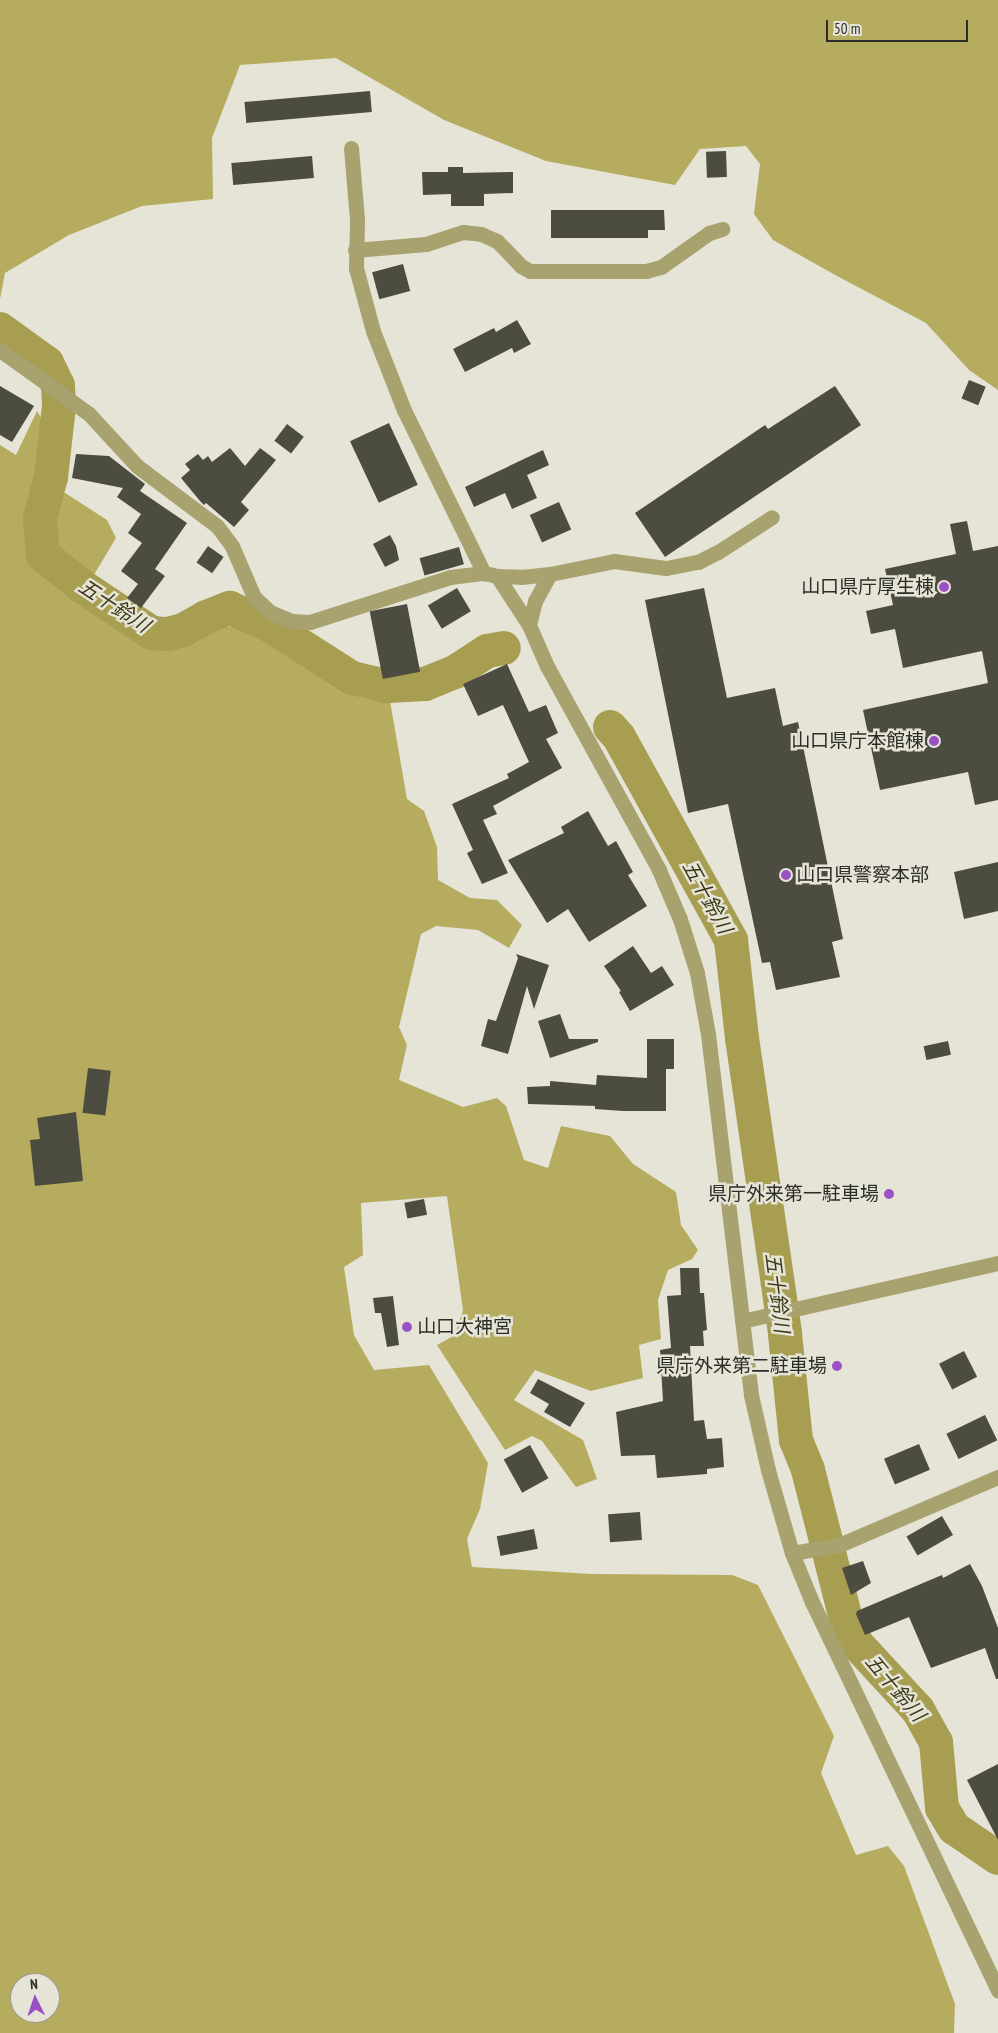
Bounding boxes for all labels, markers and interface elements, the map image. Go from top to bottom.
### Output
scale bar [828,10,970,42]
text: 50 m [834,19,860,38]
water label: 五十鈴川 [74,574,154,638]
place label: 山口県庁厚生棟 [801,576,934,598]
marker: 山口県庁厚生棟 [938,581,950,593]
place label: 山口県庁本館棟 [791,730,924,752]
marker: 山口県庁本館棟 [928,735,940,747]
water label: 五十鈴川 [677,856,737,938]
place label: 山口県警察本部 [796,864,929,886]
marker: 山口県警察本部 [780,869,792,881]
place label: 県庁外来第一駐車場 [708,1183,879,1205]
marker: 県庁外来第一駐車場 [883,1188,895,1200]
water label: 五十鈴川 [760,1252,794,1334]
place label: 山口大神宮 [417,1316,512,1338]
marker: 山口大神宮 [401,1321,413,1333]
place label: 県庁外来第二駐車場 [656,1355,827,1377]
marker: 県庁外来第二駐車場 [831,1360,843,1372]
water label: 五十鈴川 [860,1650,930,1726]
north arrow [10,1973,60,2023]
text: N [30,1975,38,1993]

